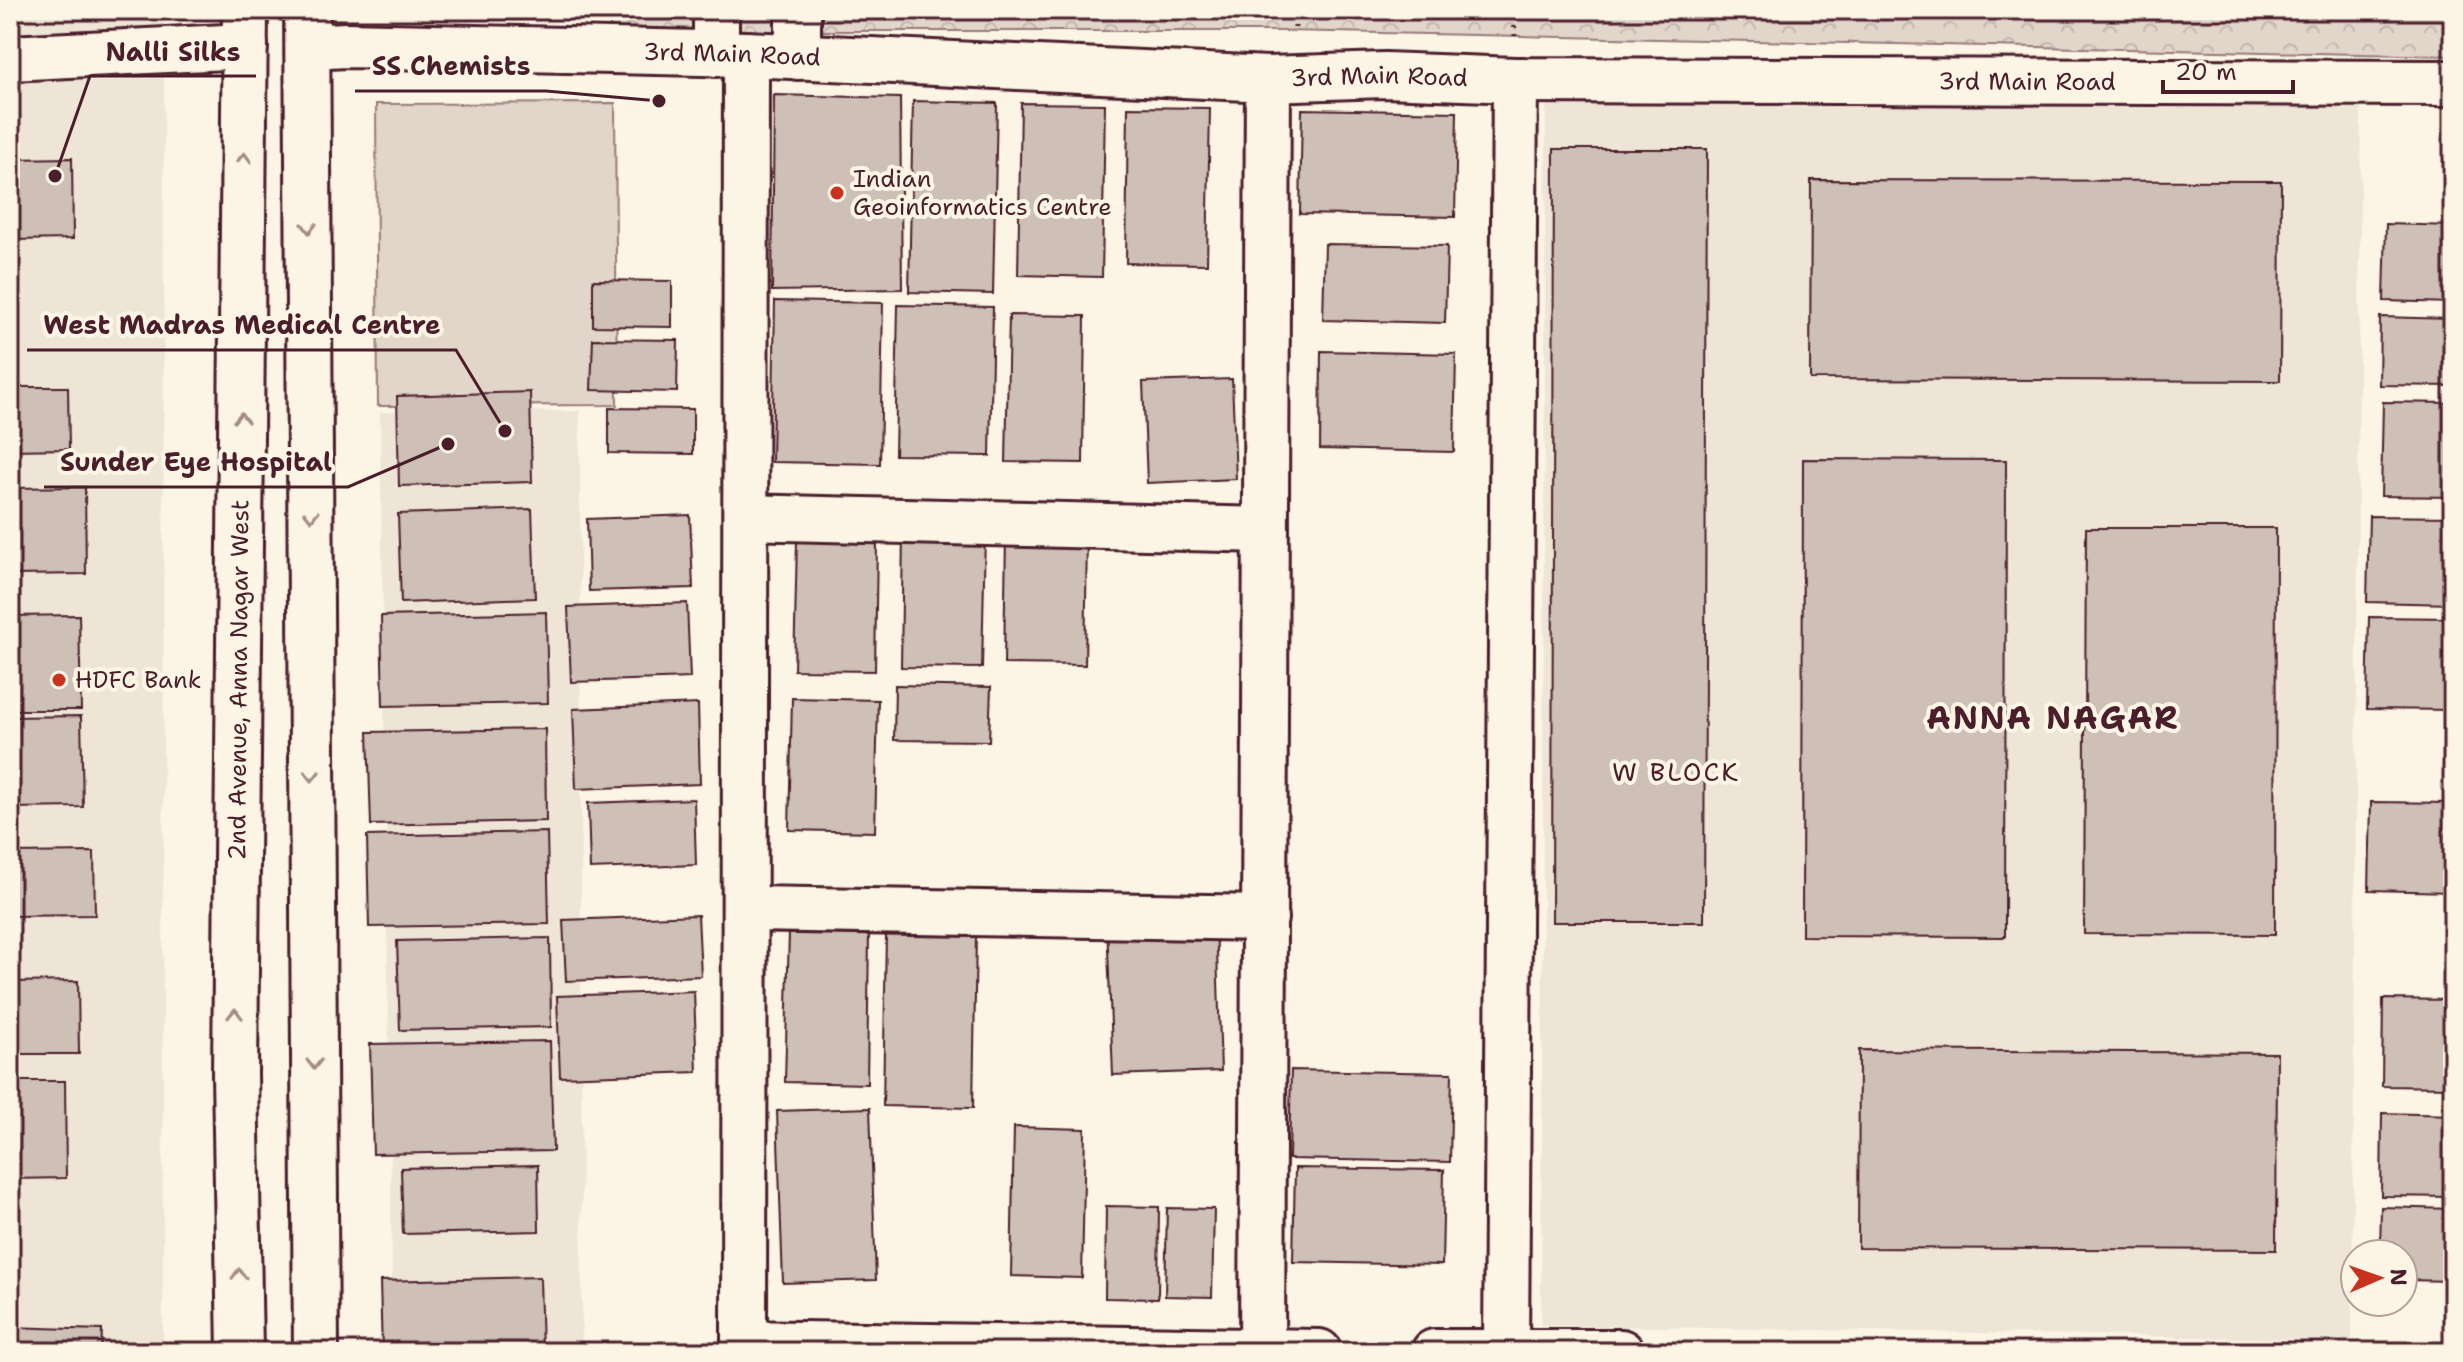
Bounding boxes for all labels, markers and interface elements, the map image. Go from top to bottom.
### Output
callout: Nalli Silks [90,26,256,76]
text: Nalli Silks [106,34,240,69]
street label: 3rd Main Road [643,36,821,74]
callout: SS Chemists [355,41,546,91]
scale bar [2163,44,2293,94]
text: SS Chemists [372,48,530,83]
text: 20 m [2175,56,2237,88]
street label: 3rd Main Road [1290,59,1468,94]
street label: 3rd Main Road [1938,65,2116,98]
one-way arrow [235,151,253,164]
place label: Indian Geoinformatics Centre [853,163,1112,223]
marker: Indian Geoinformatics Centre [828,184,846,202]
one-way arrow [300,222,318,235]
callout: West Madras Medical Centre [27,300,456,350]
text: West Madras Medical Centre [43,307,441,342]
one-way arrow [233,411,250,424]
callout: Sunder Eye Hospital [44,437,348,487]
text: Sunder Eye Hospital [60,444,332,479]
street label: 2nd Avenue, Anna Nagar West [221,500,256,860]
one-way arrow [302,510,319,523]
place label: HDFC Bank [75,664,201,696]
marker: HDFC Bank [50,671,68,689]
district label: ANNA NAGAR [1926,696,2180,739]
district label: W BLOCK [1612,754,1740,789]
one-way arrow [303,770,321,783]
one-way arrow [226,1007,244,1020]
one-way arrow [305,1058,323,1071]
north arrow [2339,1238,2419,1318]
one-way arrow [230,1267,247,1280]
text: N [2384,1268,2413,1287]

